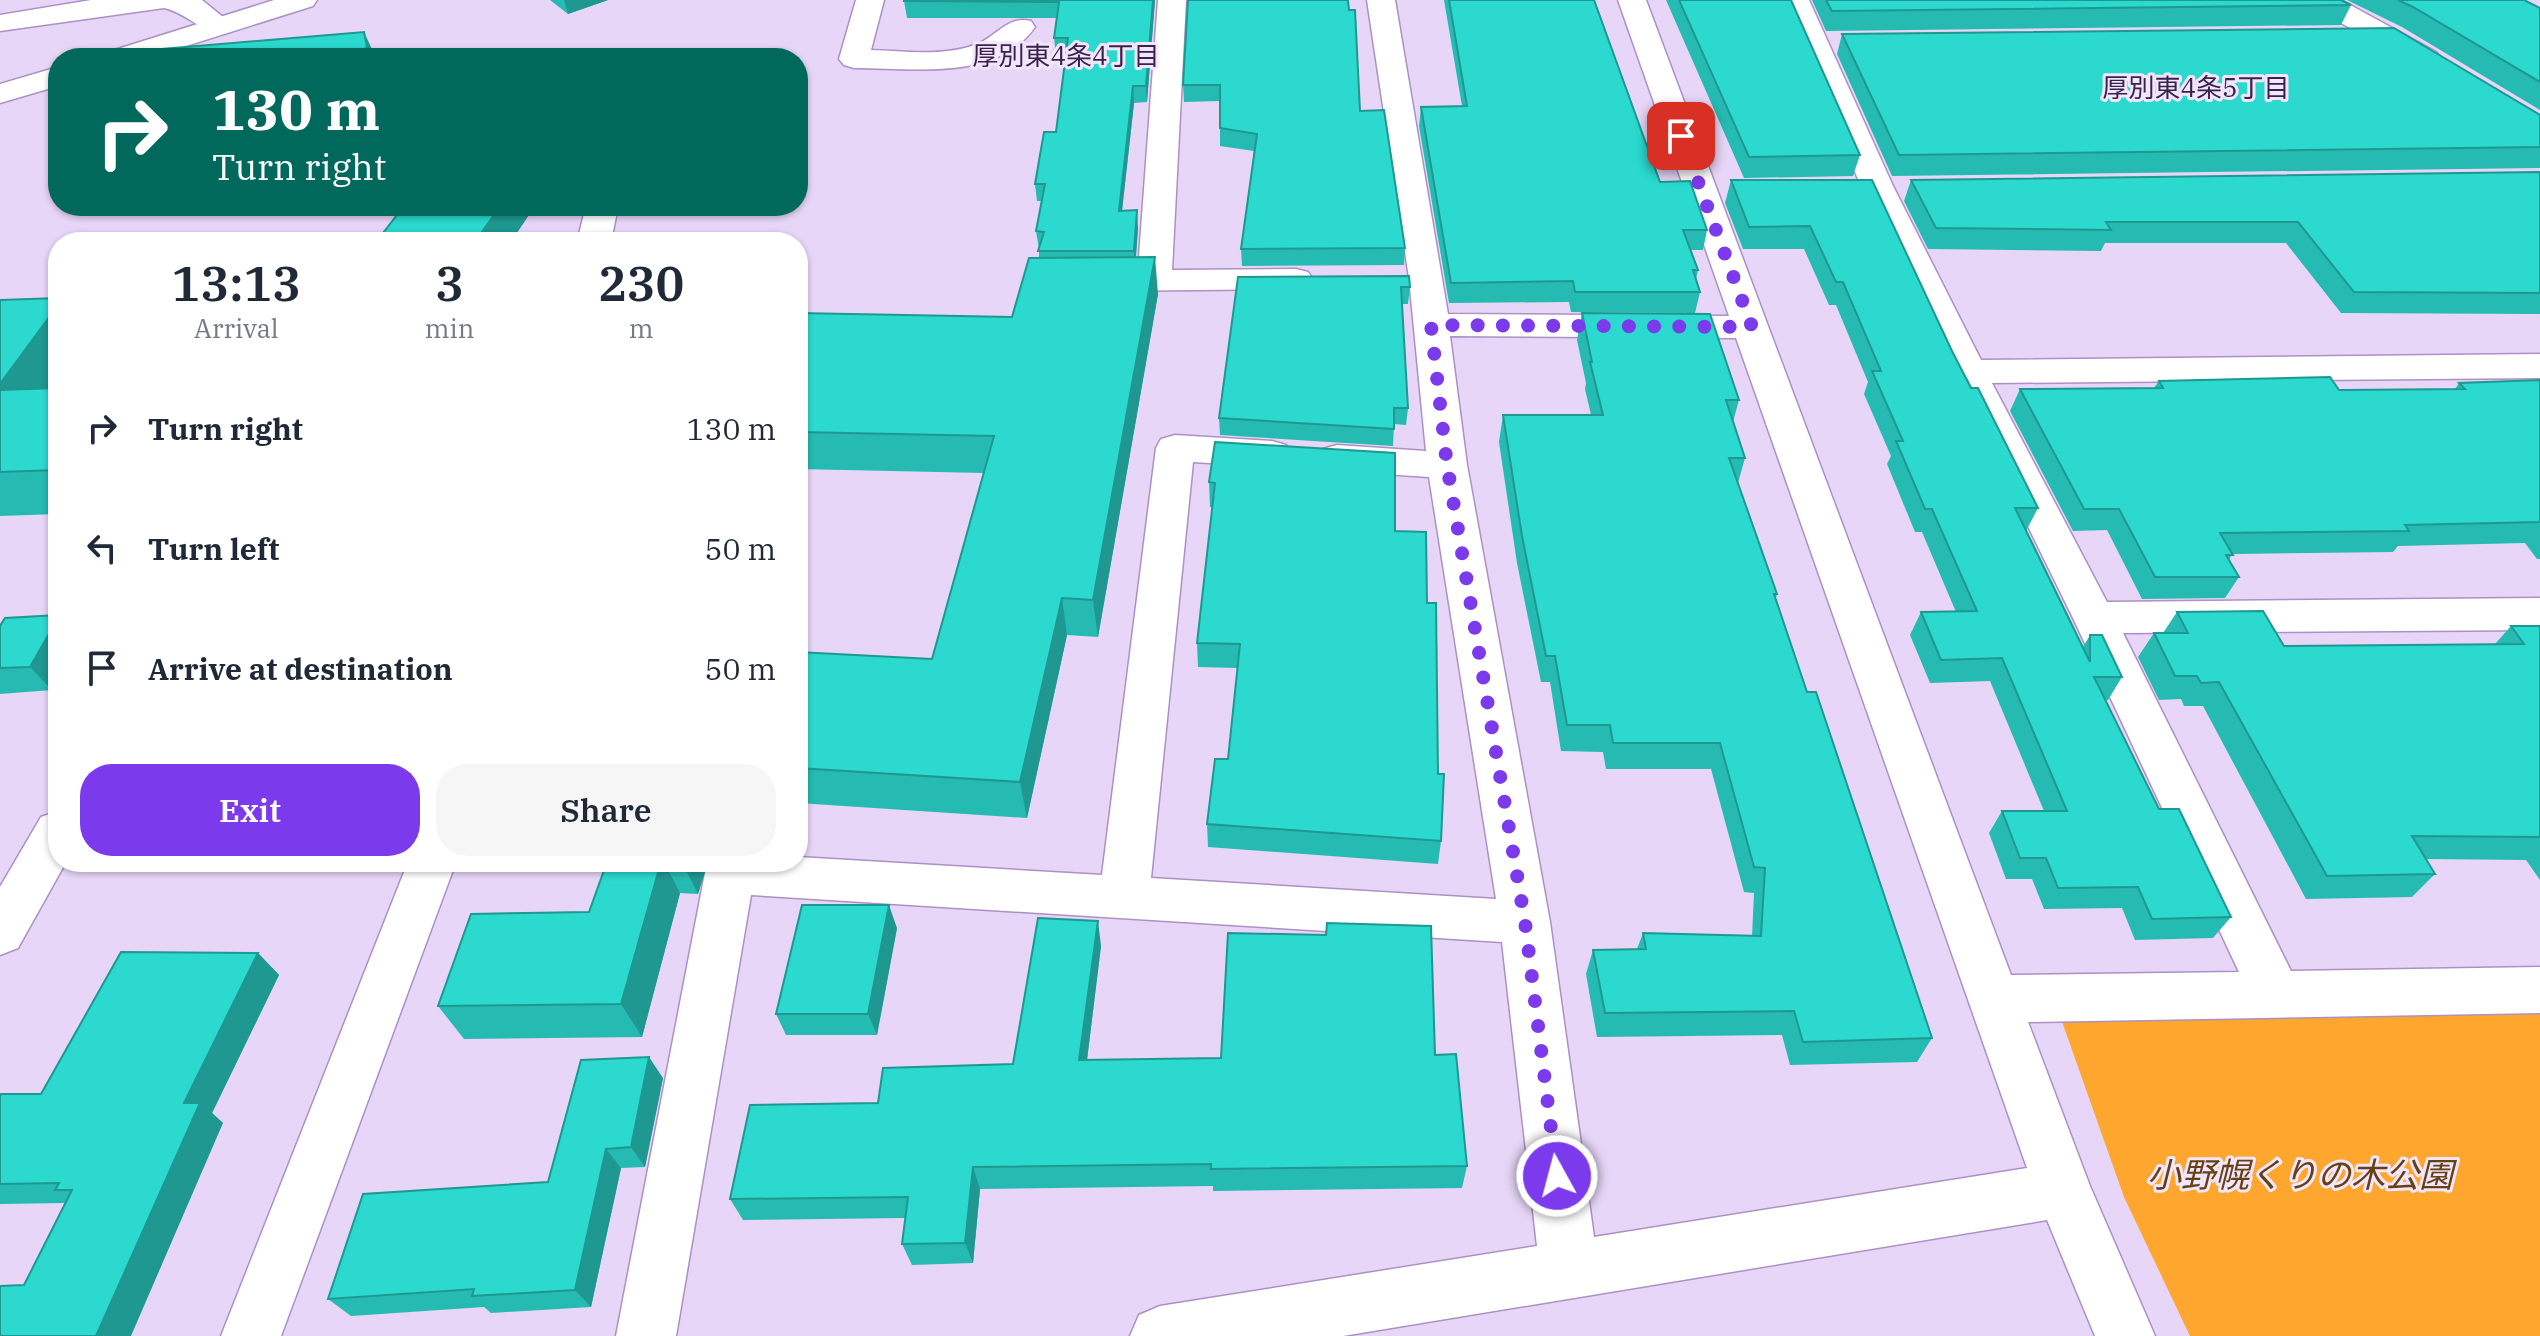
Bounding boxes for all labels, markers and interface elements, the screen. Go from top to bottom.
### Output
district label: 厚別東4条4丁目 [972,38,1160,72]
district label: 厚別東4条5丁目 [2102,70,2290,104]
text: 130 m [212,73,380,145]
icon: right [80,80,184,184]
pin [1647,102,1715,170]
icon: arrive [1659,114,1703,158]
text: Turn right [212,143,386,190]
text: 13:13 [172,252,301,314]
text: 3 [435,252,464,314]
text: 230 [598,252,684,314]
text: Arrival [194,311,279,345]
text: min [425,311,474,345]
text: m [629,311,654,345]
icon: right [80,406,124,450]
text: Turn right [148,409,303,448]
text: 130 m [686,409,776,448]
icon: left [80,526,124,570]
text: Turn left [148,529,280,568]
text: 50 m [704,529,776,568]
icon: arrive [80,646,124,690]
text: Arrive at destination [148,649,453,688]
text: 50 m [704,649,776,688]
button: Exit [80,764,420,856]
button: Share [436,764,776,856]
position arrow [1515,1134,1599,1218]
park label: 小野幌くりの木公園 [2147,1152,2457,1196]

